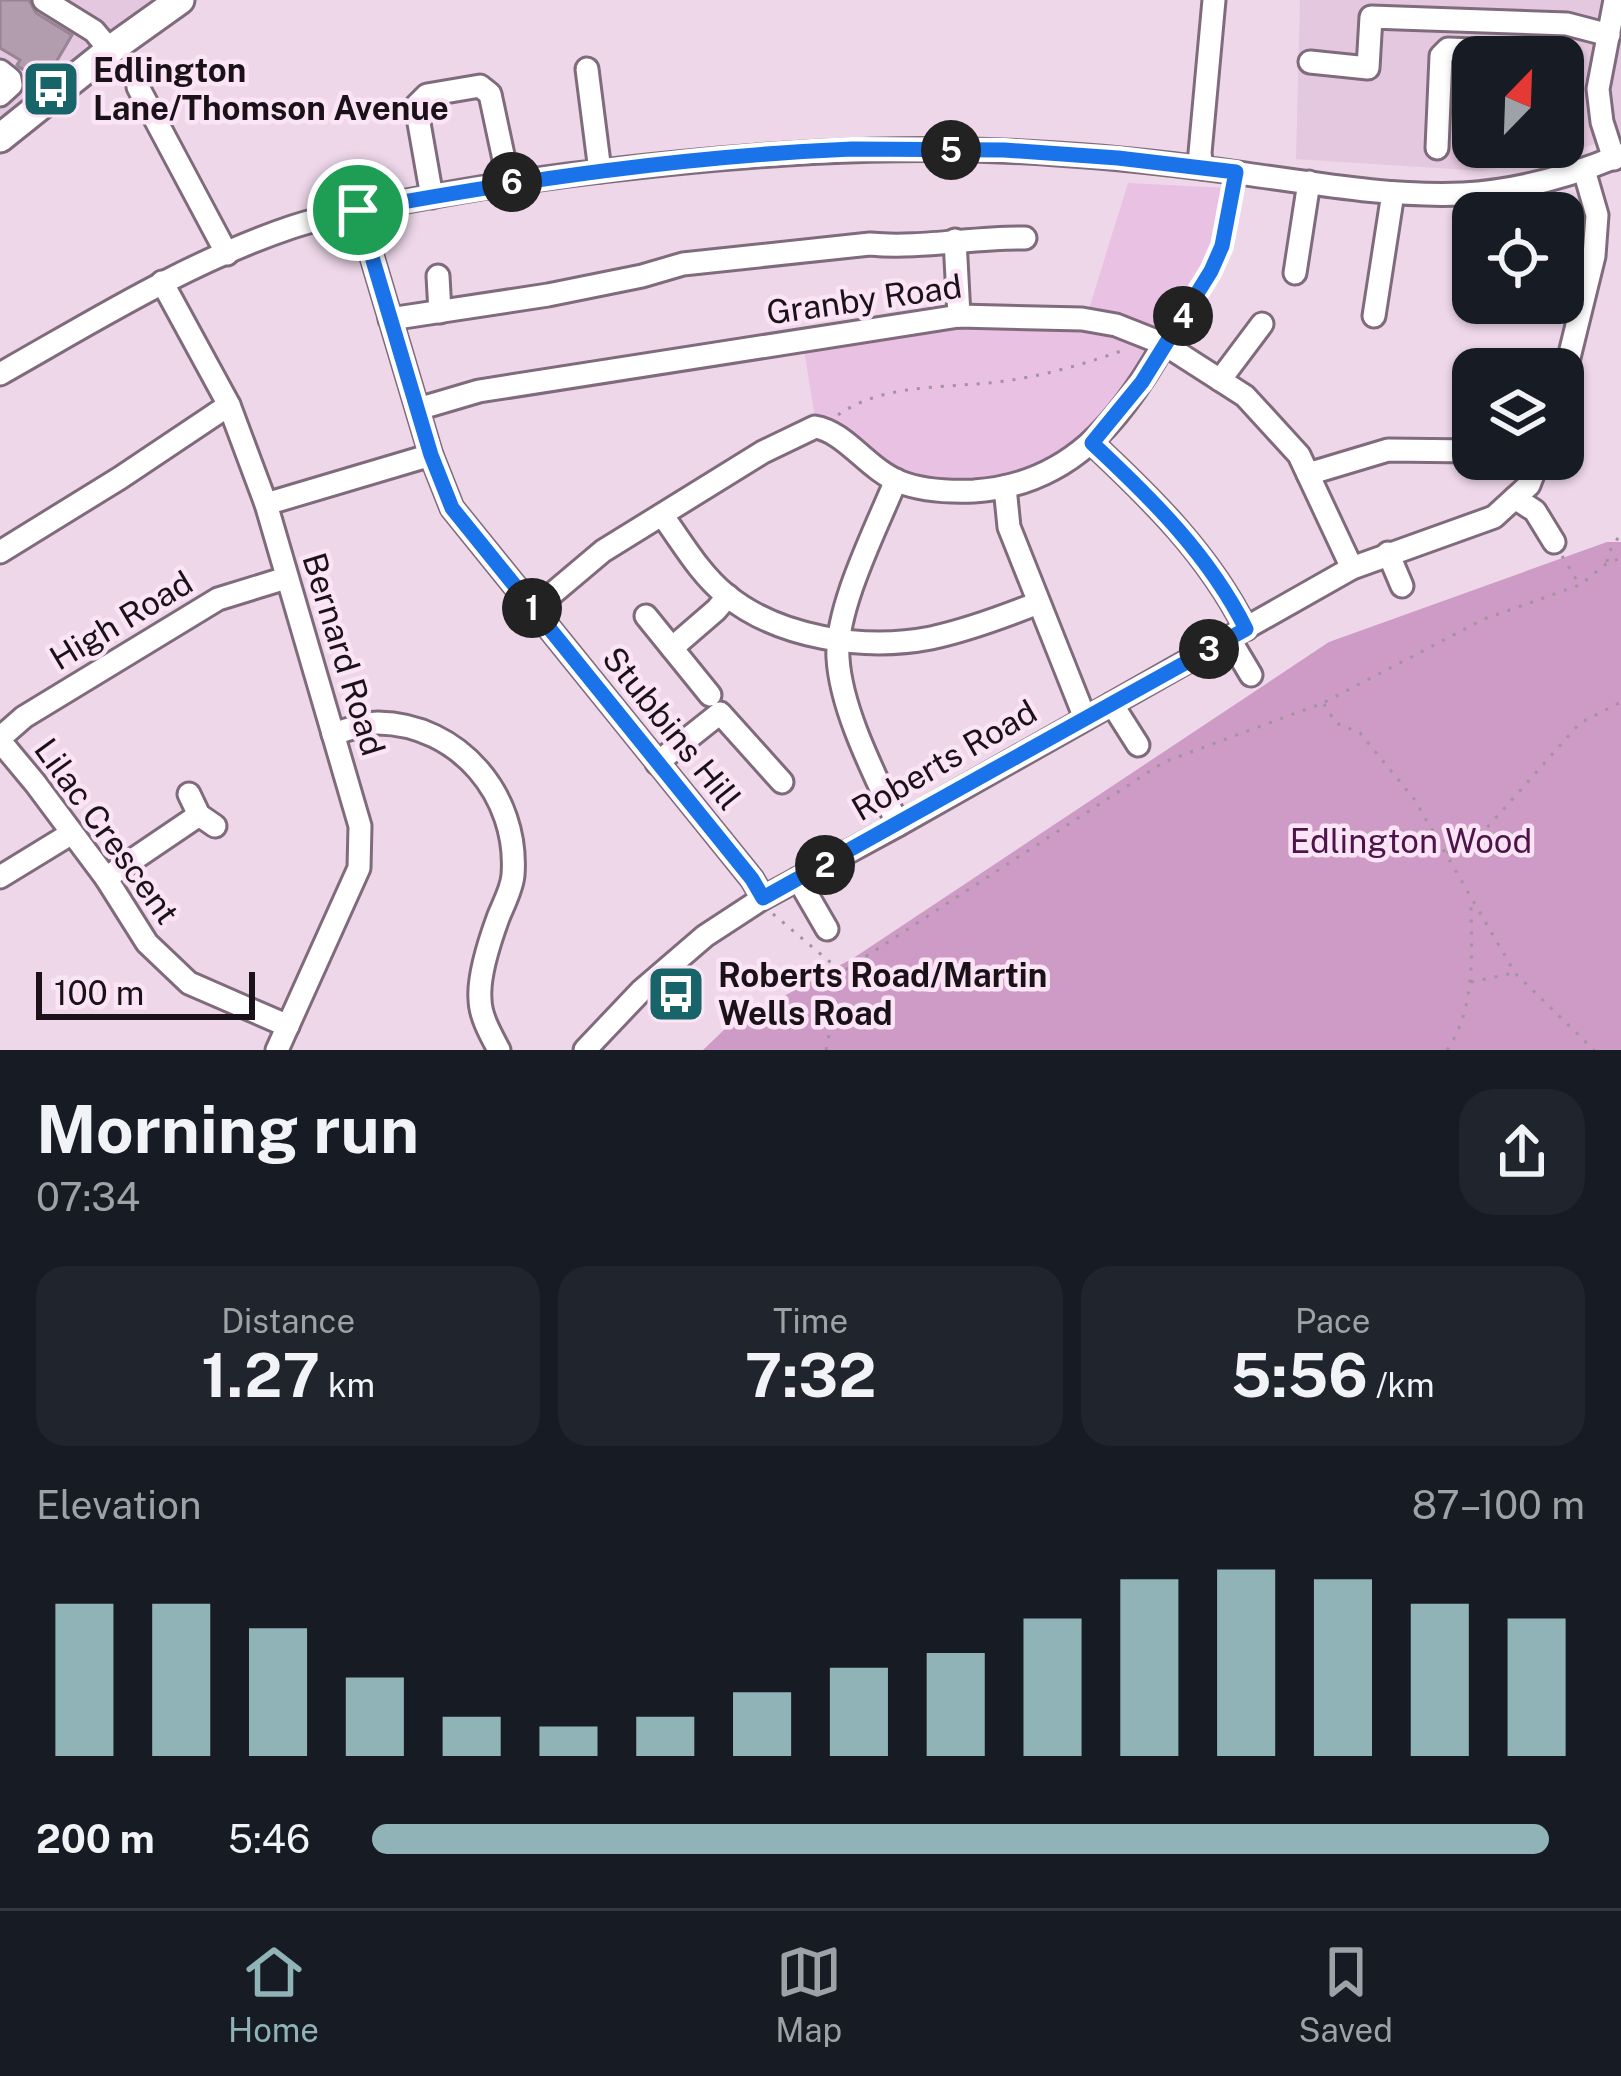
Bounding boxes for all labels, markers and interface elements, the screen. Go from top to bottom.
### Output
north arrow [1452,36,1584,168]
map controls [1452,36,1584,480]
place label: Edlington Lane/Thomson Avenue [93,51,449,127]
bus stop icon: Edlington Lane/Thomson Avenue [20,58,82,120]
pin: 5 [921,120,981,180]
text: 5 [940,131,962,169]
pin: 6 [482,152,542,212]
pin [307,159,409,261]
text: 6 [501,163,523,201]
icon: arrive [325,177,391,243]
button: locate [1452,192,1584,324]
street label: Granby Road [764,266,964,332]
pin: 4 [1153,286,1213,346]
text: 4 [1172,297,1194,335]
button: layers [1452,348,1584,480]
street label: Bernard Road [295,548,393,760]
street label: High Road [43,563,199,677]
pin: 1 [502,578,562,638]
text: 1 [525,589,539,627]
pin: 3 [1179,619,1239,679]
text: 3 [1198,630,1220,668]
street label: Stubbins Hill [595,639,749,817]
street label: Roberts Road [845,692,1043,828]
street label: Lilac Crescent [27,731,187,931]
park label: Edlington Wood [1290,822,1532,860]
pin: 2 [795,835,855,895]
text: 2 [815,846,835,884]
place label: Roberts Road/Martin Wells Road [718,956,1047,1032]
bus stop icon: Roberts Road/Martin Wells Road [645,963,707,1025]
scale bar [36,966,255,1019]
text: 100 m [54,974,144,1012]
button: share [1459,1089,1585,1215]
text: Morning run [36,1090,419,1168]
text: 07:34 [36,1174,140,1220]
text: Distance [221,1302,355,1340]
text: Time [773,1302,848,1340]
text: Pace [1295,1302,1371,1340]
text: 1.27 [201,1340,320,1411]
text: 7:32 [745,1340,876,1411]
text: 5:56 [1231,1340,1368,1411]
text: km [320,1366,375,1404]
text: /km [1368,1366,1435,1404]
text: Elevation [36,1482,202,1528]
text: 87–100 m [1412,1482,1585,1528]
text: 200 m [36,1816,155,1862]
text: 5:46 [228,1816,310,1862]
tab: Home [228,1939,319,2049]
tab: Map [775,1939,842,2049]
tab: Saved [1298,1939,1393,2049]

